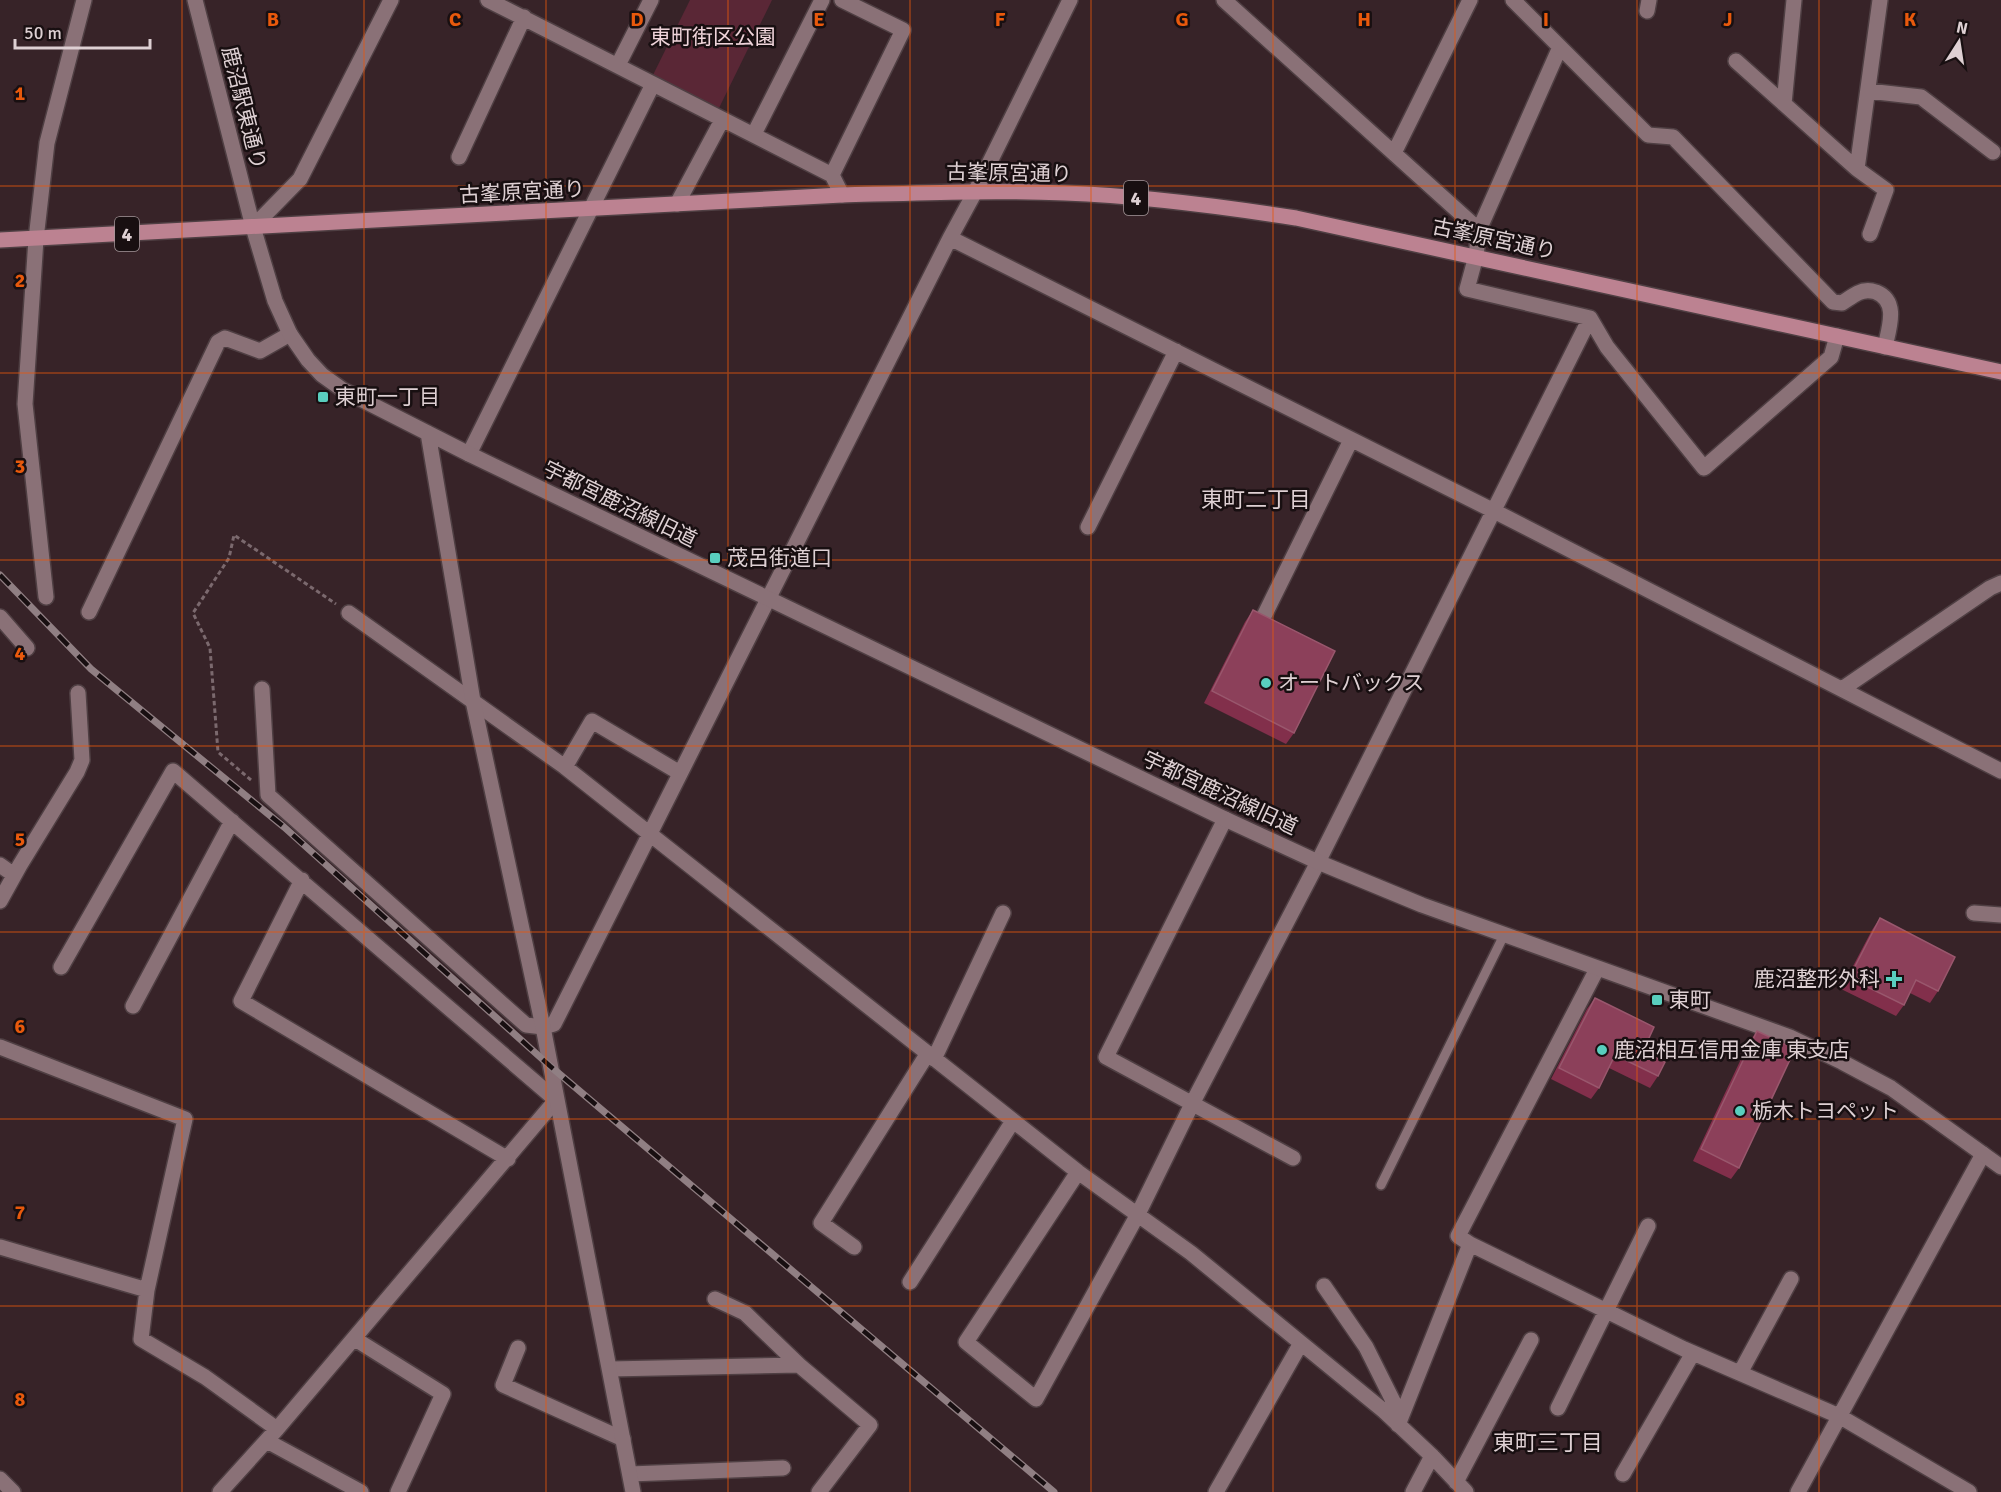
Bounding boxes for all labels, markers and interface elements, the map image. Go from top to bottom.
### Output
text: B [267,7,279,32]
text: C [449,7,461,32]
text: D [630,7,644,32]
text: E [813,7,825,32]
text: F [995,7,1006,32]
text: G [1175,7,1189,32]
text: H [1357,7,1371,32]
text: I [1543,7,1549,32]
text: J [1723,7,1733,32]
text: K [1904,7,1917,32]
scale bar [15,12,150,50]
north arrow [1929,12,1989,72]
text: N [1954,17,1969,39]
text: 50 m [24,22,62,44]
park label: 東町街区公園 [650,24,776,50]
street label: 鹿沼駅東通り [216,44,272,172]
text: 1 [15,81,26,106]
street label: 古峯原宮通り [946,159,1072,187]
street label: 古峯原宮通り [458,176,586,208]
road number: 4 [1124,181,1148,215]
street label: 古峯原宮通り [1430,213,1558,265]
road number: 4 [115,217,139,251]
text: 2 [15,268,25,293]
place label: 東町一丁目 [335,384,440,410]
marker: 東町一丁目 [316,390,330,404]
text: 3 [15,454,25,479]
street label: 宇都宮鹿沼線旧道 [539,455,701,553]
district label: 東町二丁目 [1201,486,1311,513]
place label: 茂呂街道口 [727,545,832,571]
marker: 茂呂街道口 [708,551,722,565]
text: 4 [15,641,26,666]
place label: オートバックス [1278,670,1424,696]
marker: オートバックス [1259,676,1273,690]
street label: 宇都宮鹿沼線旧道 [1138,746,1302,840]
text: 5 [15,827,25,852]
place label: 鹿沼整形外科 [1754,966,1880,992]
marker: 鹿沼整形外科 [1885,970,1903,988]
place label: 東町 [1669,987,1711,1013]
marker: 東町 [1650,993,1664,1007]
text: 6 [15,1014,26,1039]
place label: 鹿沼相互信用金庫 東支店 [1614,1037,1850,1063]
marker: 鹿沼相互信用金庫 東支店 [1595,1043,1609,1057]
place label: 栃木トヨペット [1752,1098,1899,1124]
marker: 栃木トヨペット [1733,1104,1747,1118]
text: 7 [15,1200,26,1225]
text: 8 [15,1387,26,1412]
district label: 東町三丁目 [1493,1429,1603,1456]

